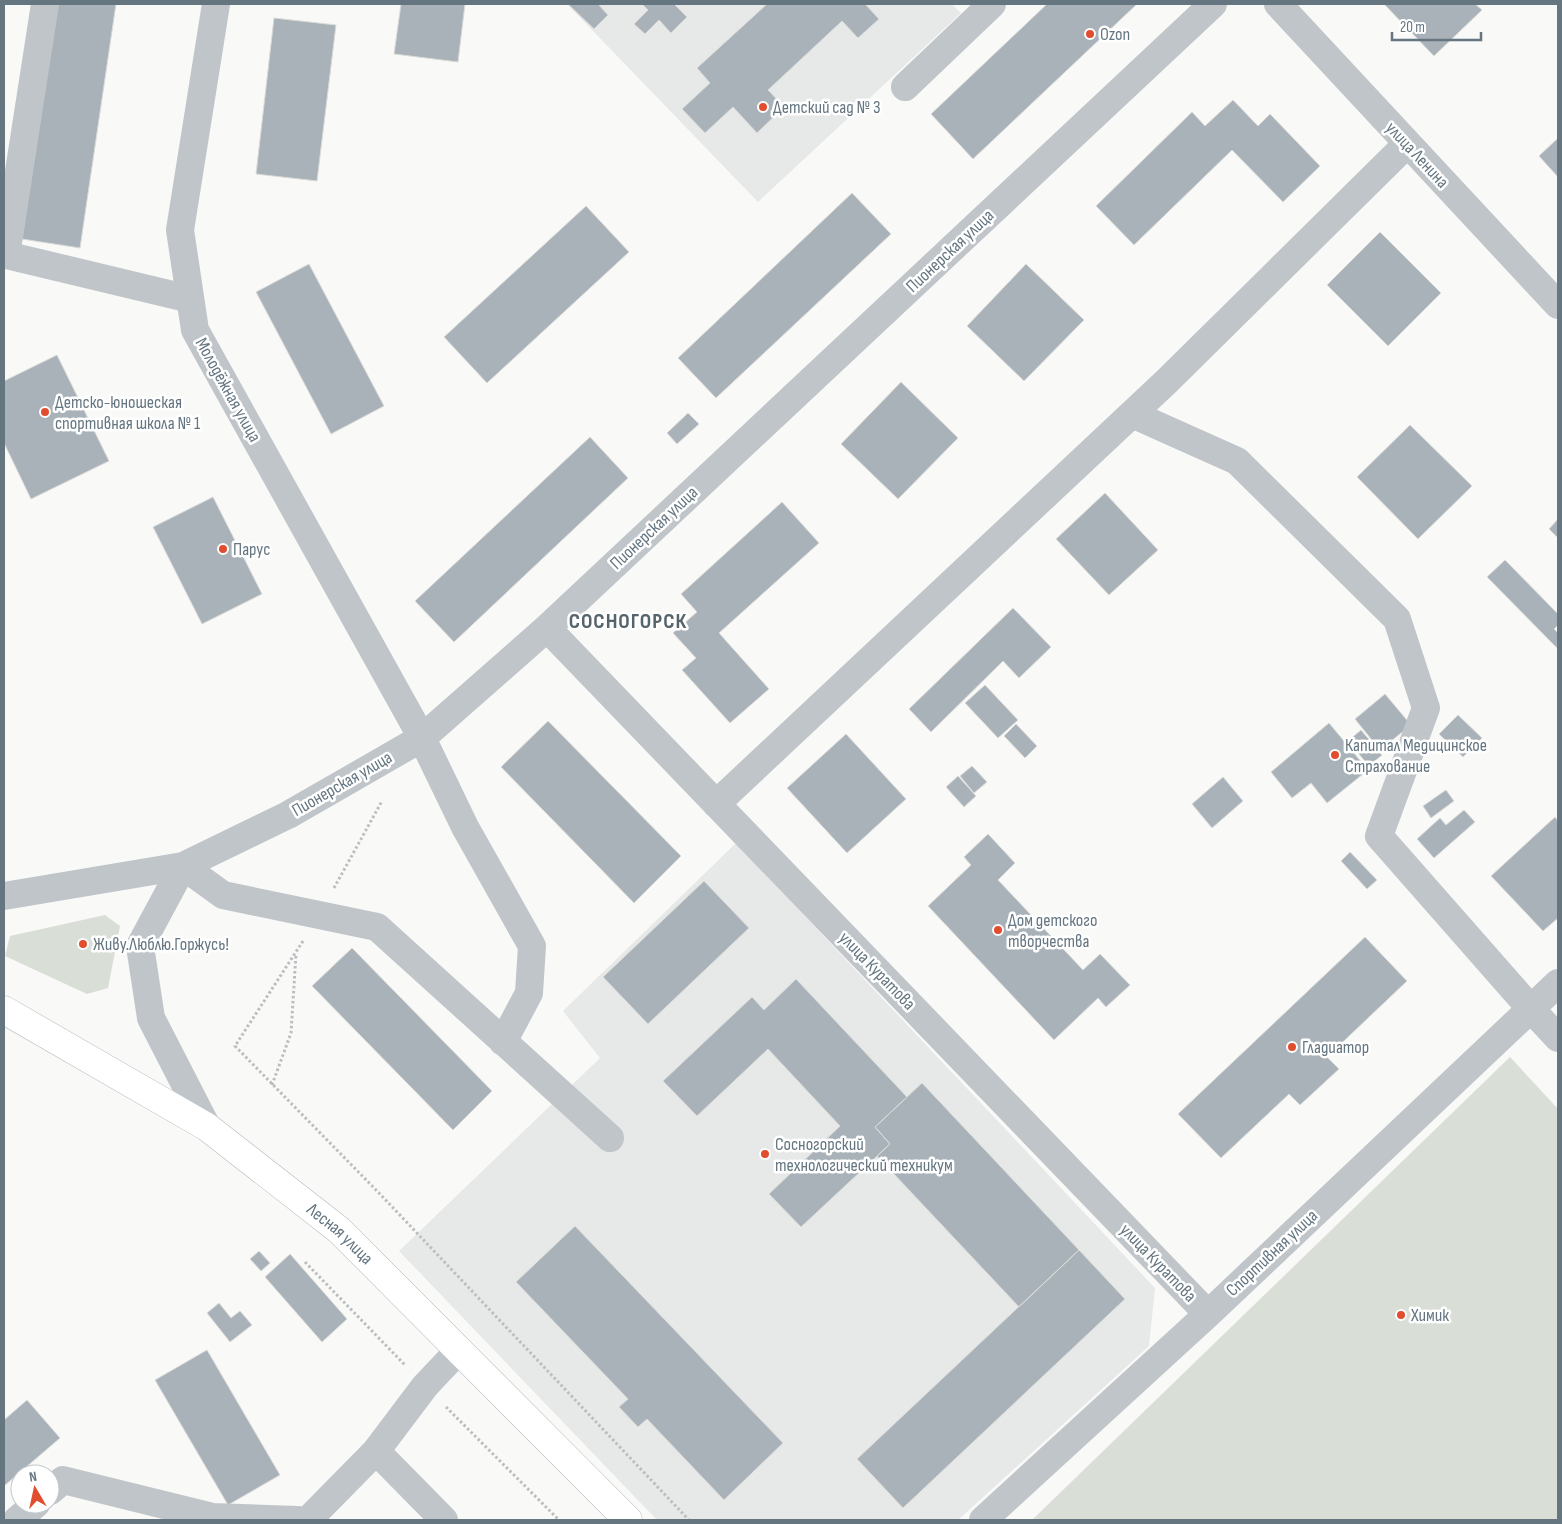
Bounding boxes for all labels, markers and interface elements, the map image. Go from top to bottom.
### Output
scale bar [1392,10,1481,42]
text: 20 m [1400,18,1425,37]
place label: Ozon [1100,24,1130,45]
marker: Ozon [1084,28,1096,40]
place label: Детский сад № 3 [773,97,881,118]
marker: Детский сад № 3 [757,101,769,113]
street label: улица Ленина [1381,118,1453,192]
street label: Пионерская улица [902,205,998,297]
street label: Молодёжная улица [191,334,265,446]
place label: Детско-юношеская спортивная школа № 1 [55,392,201,434]
marker: Детско-юношеская спортивная школа № 1 [39,406,51,418]
street label: Пионерская улица [606,482,702,574]
place label: Парус [233,539,270,560]
marker: Парус [217,543,229,555]
district label: СОСНОГОРСК [569,608,687,635]
place label: Капитал Медицинское Страхование [1345,735,1487,777]
street label: Пионерская улица [288,747,396,821]
marker: Капитал Медицинское Страхование [1329,749,1341,761]
place label: Дом детского творчества [1008,910,1097,952]
marker: Дом детского творчества [992,924,1004,936]
street label: улица Куратова [835,928,920,1015]
place label: Живу.Люблю.Горжусь! [93,934,229,955]
marker: Живу.Люблю.Горжусь! [77,938,89,950]
place label: Гладиатор [1302,1037,1369,1058]
marker: Гладиатор [1286,1041,1298,1053]
place label: Сосногорский технологический техникум [775,1134,953,1176]
marker: Сосногорский технологический техникум [759,1148,771,1160]
street label: Лесная улица [302,1198,378,1269]
street label: Спортивная улица [1222,1205,1322,1301]
street label: улица Куратова [1116,1220,1201,1307]
place label: Химик [1410,1305,1449,1326]
marker: Химик [1395,1309,1407,1321]
north arrow [10,1464,60,1514]
text: N [28,1468,38,1486]

